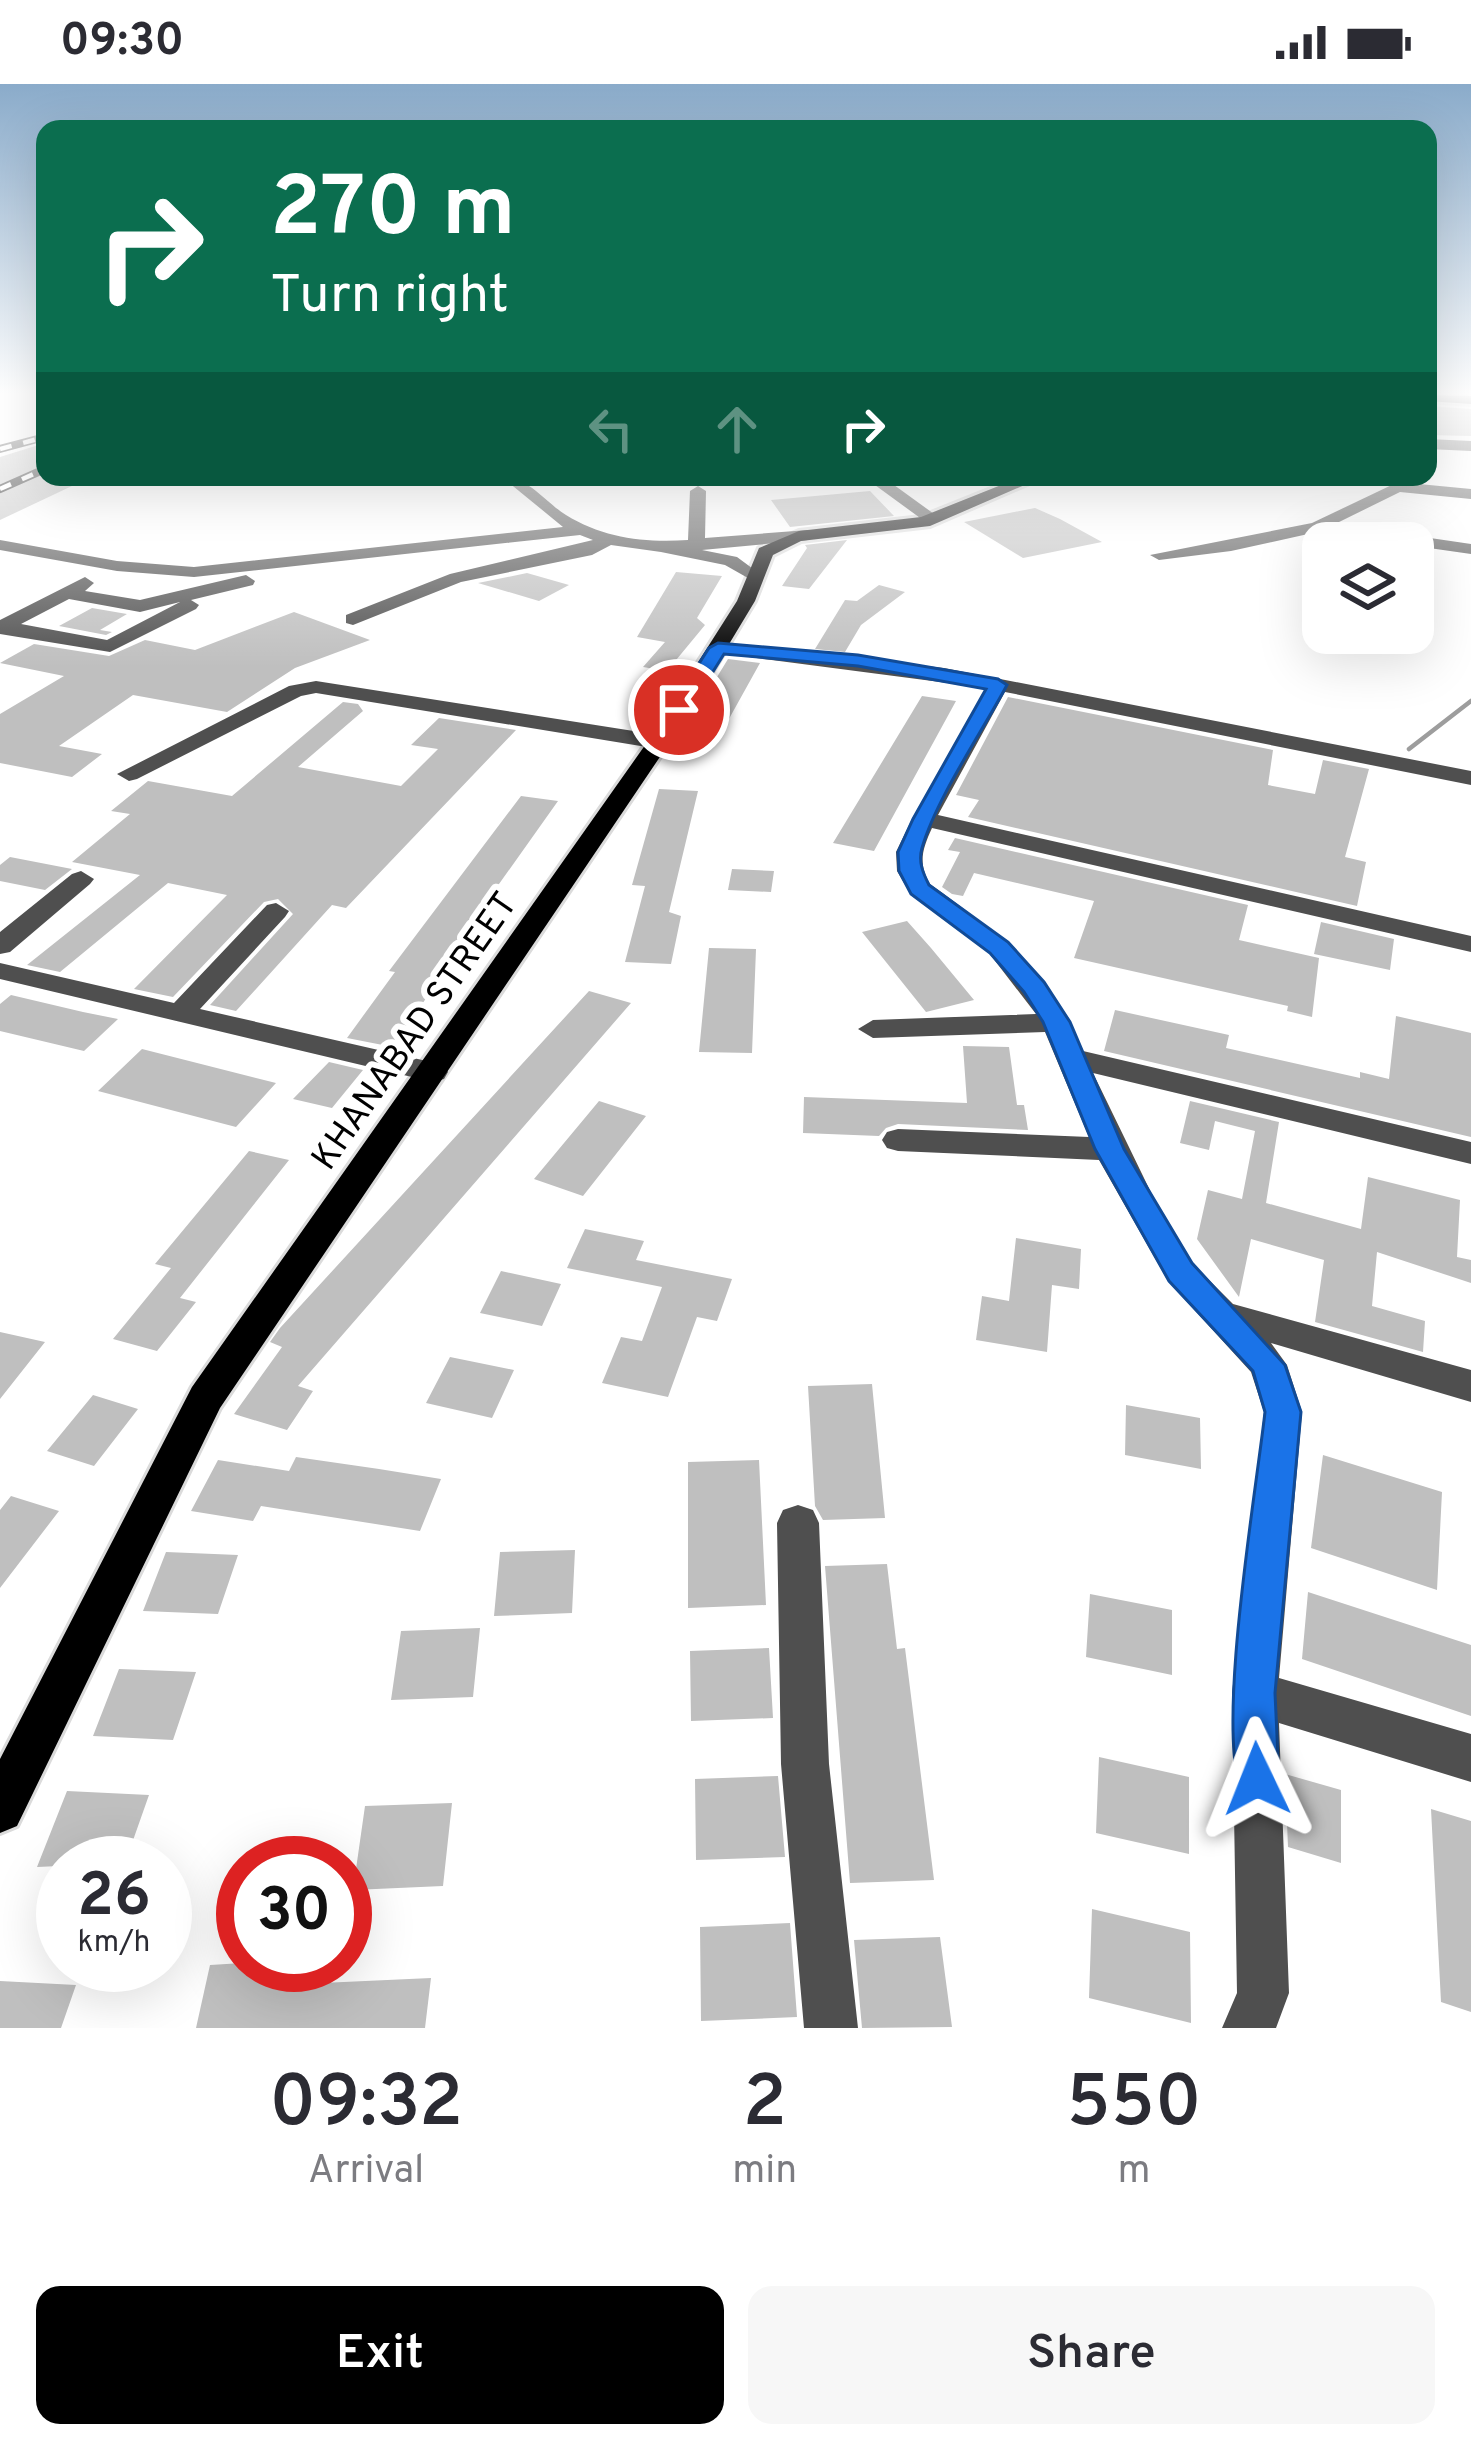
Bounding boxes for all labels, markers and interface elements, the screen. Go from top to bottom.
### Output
text: 09:30 [60,14,184,71]
text: 270 m [270,159,516,265]
icon: right [72,168,228,324]
text: Turn right [270,263,509,332]
icon: left [578,396,644,462]
icon: ahead [704,396,770,462]
icon: right [830,396,896,462]
map controls [1302,522,1434,654]
button: layers [1302,522,1434,654]
pin [628,659,730,761]
icon: arrive [646,677,712,743]
street label: KHANABAD STREET [303,884,530,1180]
position arrow [1194,1716,1320,1842]
speed limit sign: 30 [216,1836,372,1992]
text: 26 [77,1861,151,1937]
text: km/h [78,1925,150,1962]
text: 09:32 [269,2060,463,2152]
text: 2 [743,2060,787,2152]
text: 550 [1066,2060,1202,2152]
text: Arrival [308,2148,424,2197]
text: min [732,2148,797,2197]
text: m [1118,2148,1151,2197]
button: Exit [36,2286,724,2424]
button: Share [748,2286,1435,2424]

